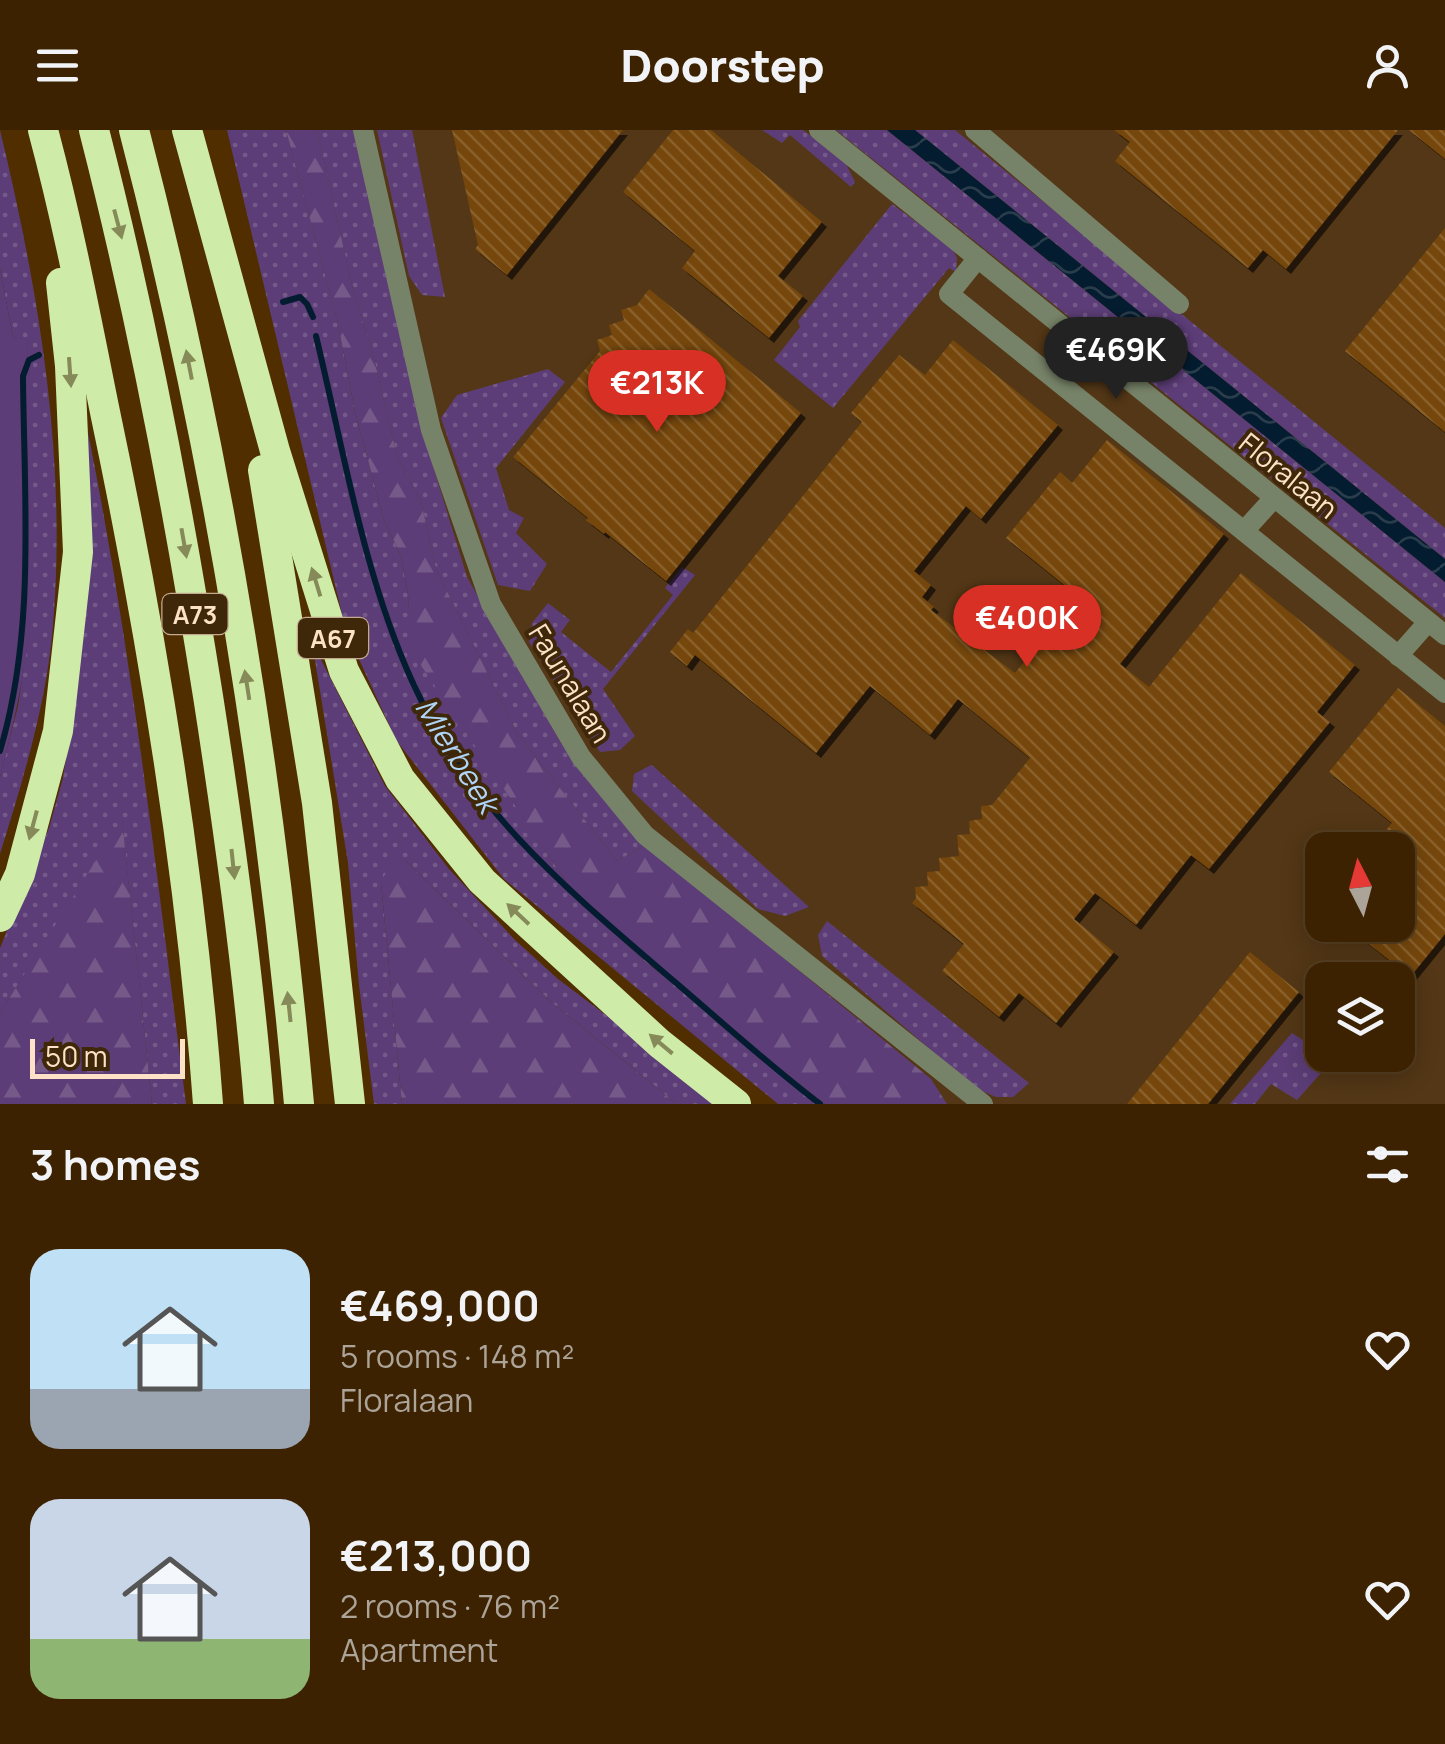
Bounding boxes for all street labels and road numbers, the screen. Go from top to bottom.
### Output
street label: Floralaan [1232,424,1346,526]
road number: A73 [162,594,228,634]
street label: Faunalaan [521,617,621,749]
road number: A67 [298,618,368,658]

